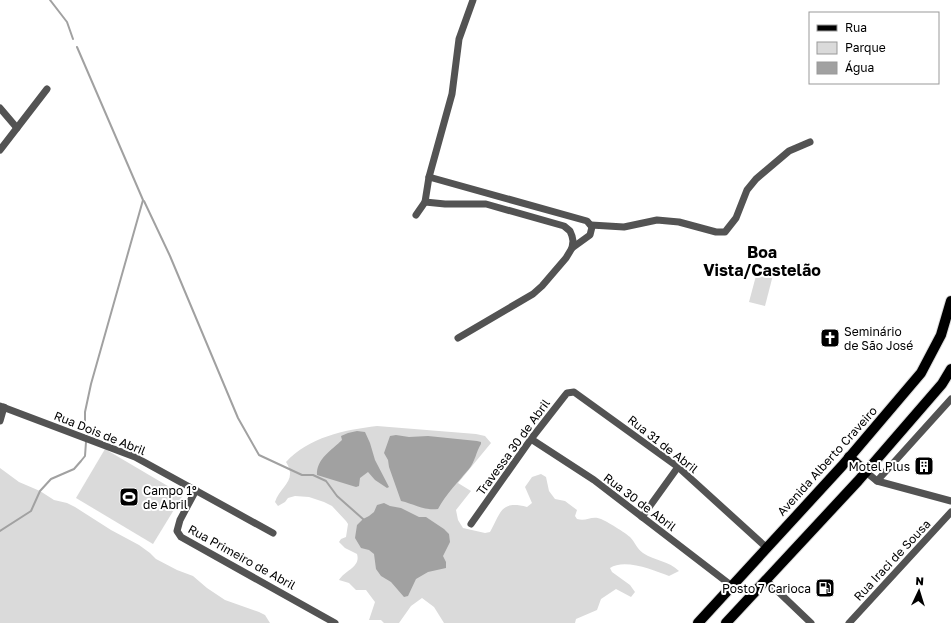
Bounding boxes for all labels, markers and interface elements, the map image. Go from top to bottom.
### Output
legend [809,12,939,84]
text: Rua [845,20,867,35]
text: Parque [845,40,886,55]
text: Água [845,60,874,75]
district label: Boa Vista/Castelão [703,242,821,280]
place label: Seminário de São José [844,324,913,353]
church icon: Seminário de São José [819,327,841,349]
street label: Travessa 30 de Abril [473,396,553,498]
street label: Avenida Alberto Craveiro [774,403,880,519]
street label: Rua Dois de Abril [52,408,148,458]
street label: Rua 31 de Abril [625,412,701,476]
building icon: Motel Plus [913,455,935,477]
place label: Motel Plus [849,459,910,474]
street label: Rua 30 de Abril [601,470,679,534]
place label: Campo 1º de Abril [143,483,197,512]
sports icon: Campo 1º de Abril [118,486,140,508]
street label: Rua Iraci de Sousa [851,516,933,604]
street label: Rua Primeiro de Abril [186,521,299,593]
north arrow [899,571,939,611]
text: N [915,574,924,587]
fuel station icon: Posto 7 Carioca [814,577,836,599]
place label: Posto 7 Carioca [722,581,811,596]

